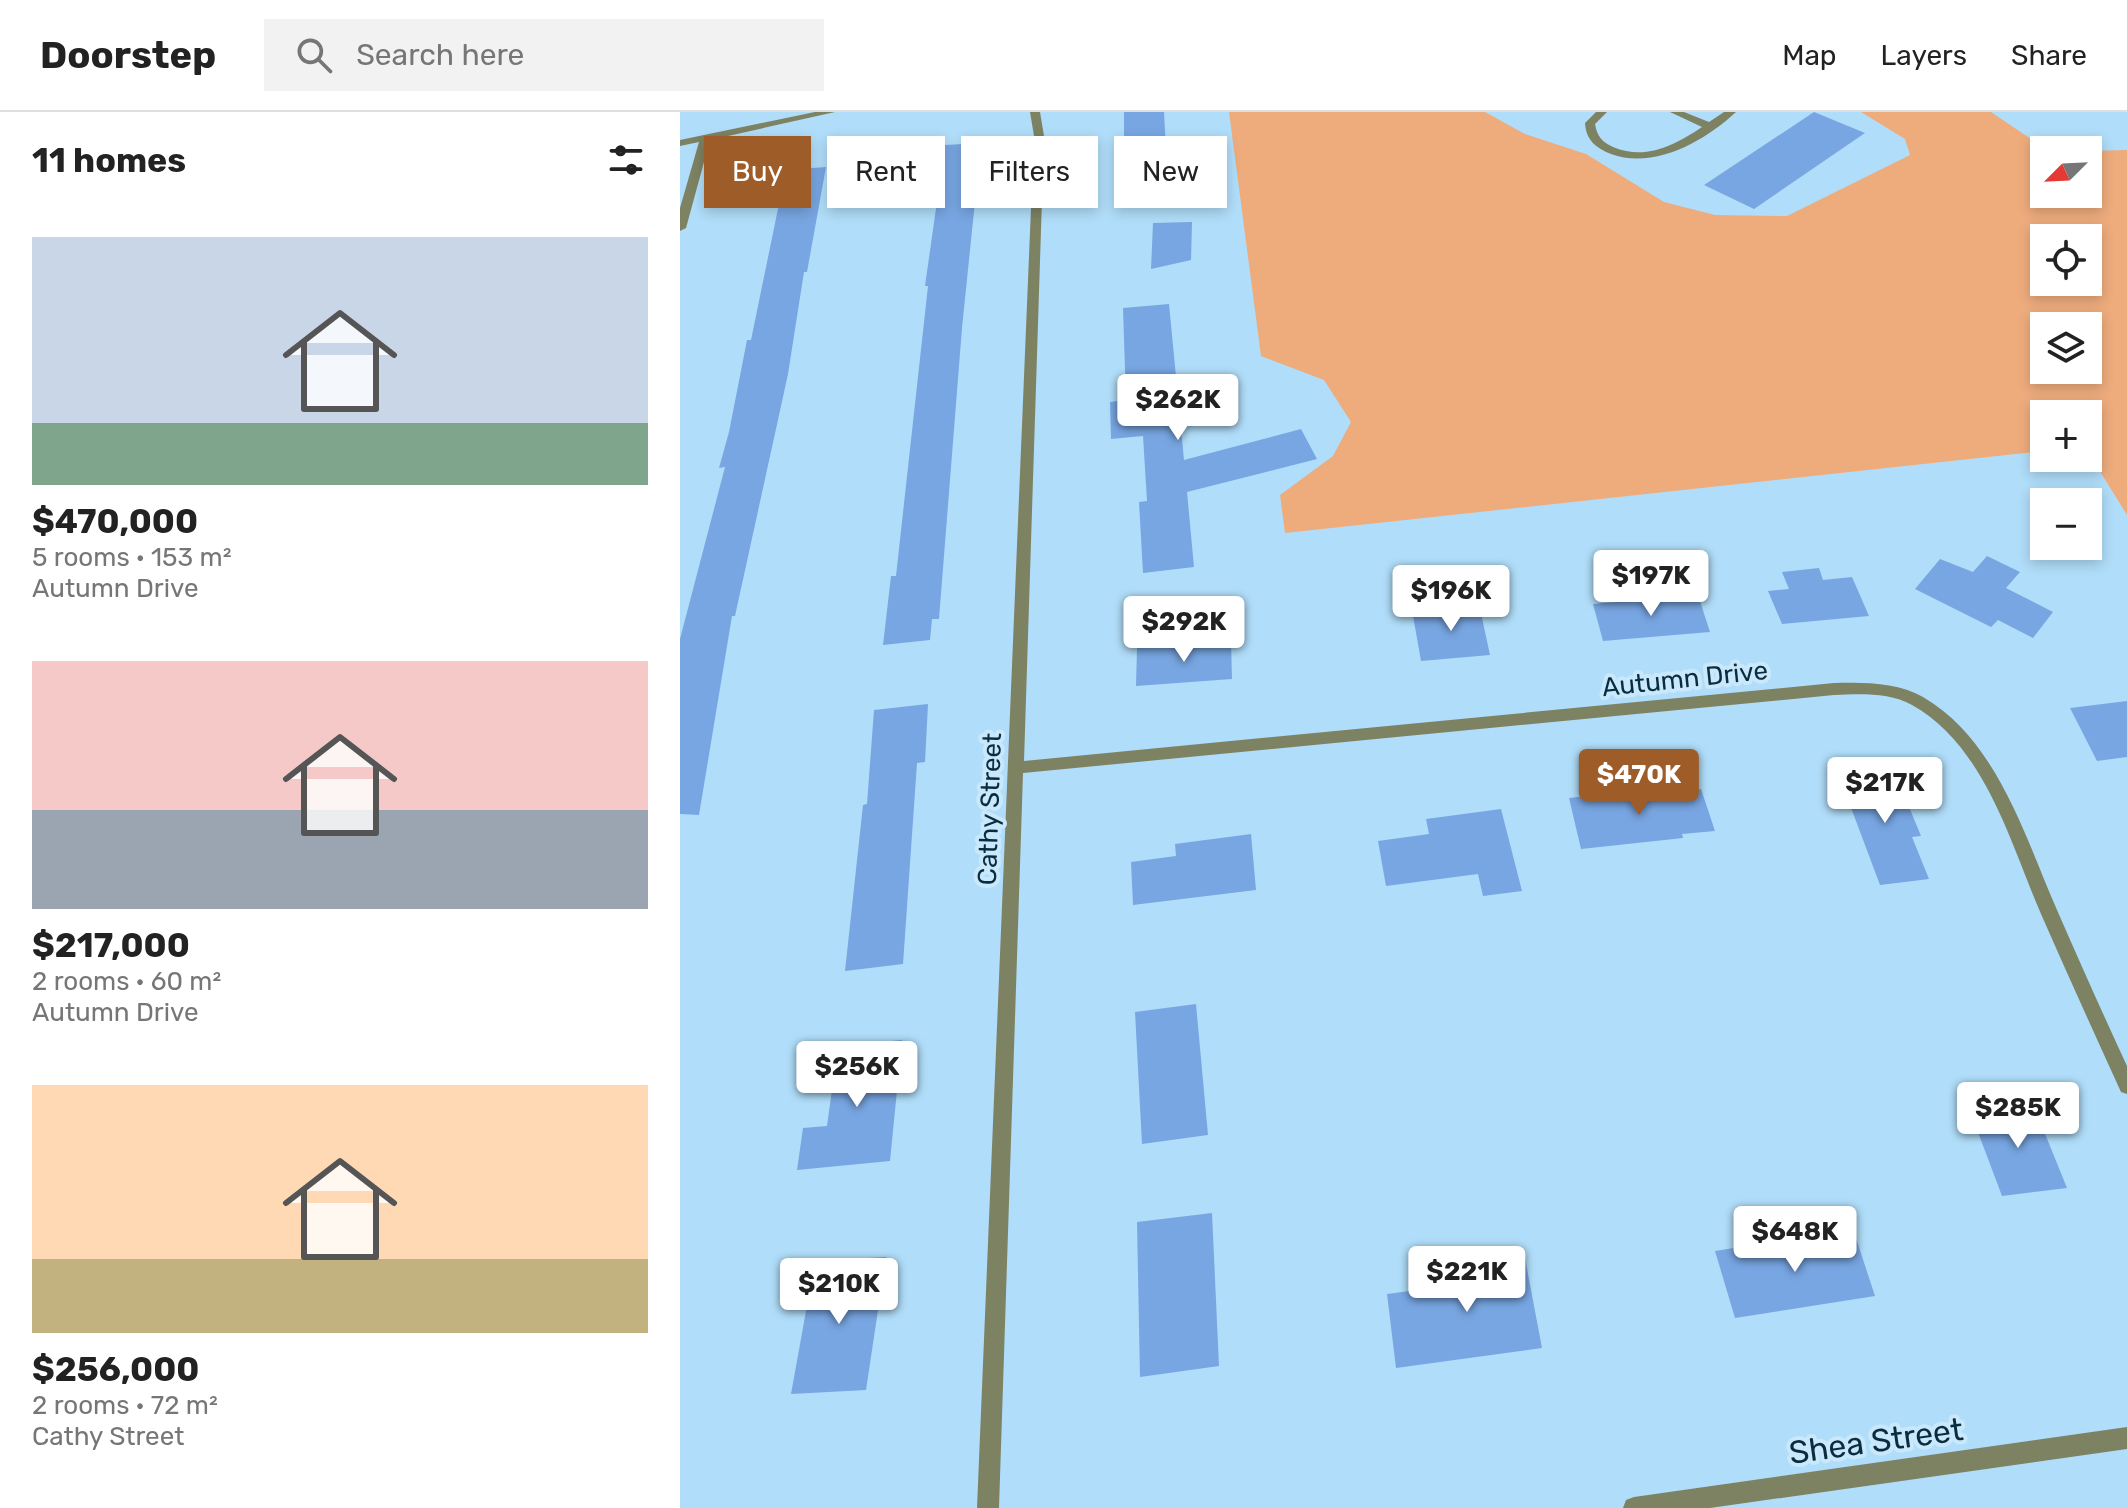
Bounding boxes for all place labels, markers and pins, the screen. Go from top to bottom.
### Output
pin: $262K [1122,374,1234,442]
pin: $197K [1595,550,1707,618]
pin: $196K [1395,565,1507,633]
pin: $292K [1128,596,1240,664]
pin: $470K [1583,749,1695,817]
pin: $217K [1829,757,1941,825]
pin: $256K [801,1041,913,1109]
pin: $285K [1962,1082,2074,1150]
pin: $648K [1739,1206,1851,1274]
pin: $221K [1411,1246,1523,1314]
pin: $210K [783,1258,895,1326]

